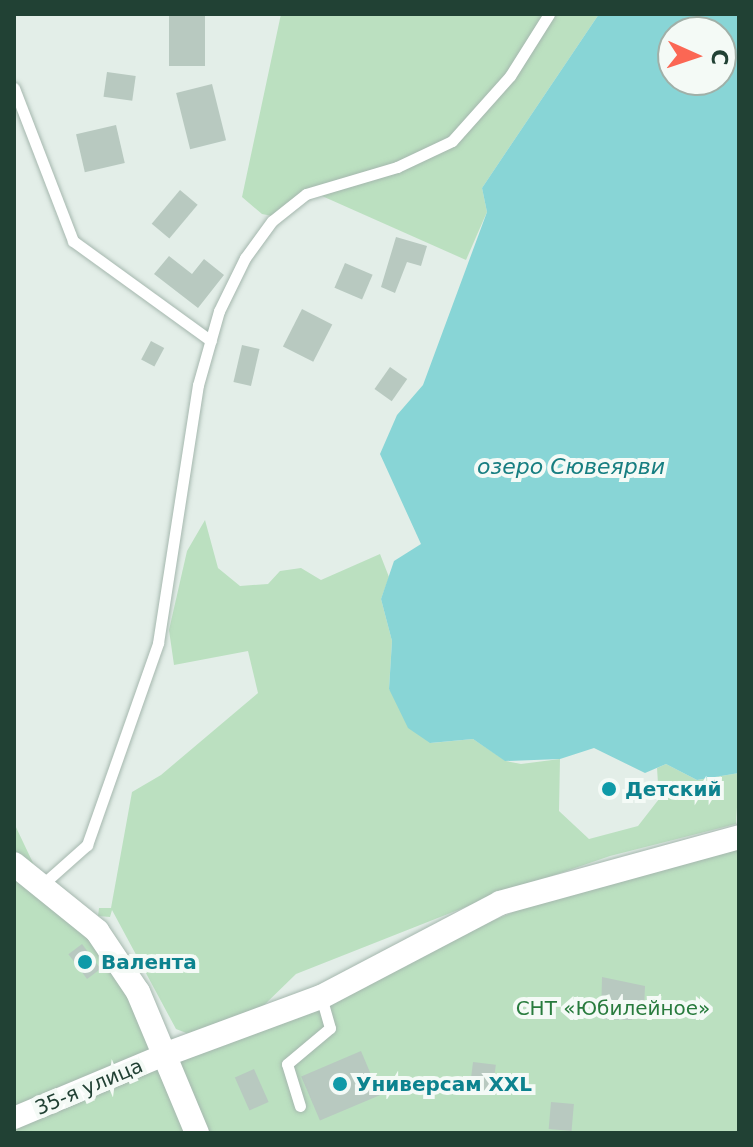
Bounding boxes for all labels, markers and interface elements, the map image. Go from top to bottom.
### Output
north arrow [657,16,737,96]
text: С [707,48,732,66]
water label: озеро Сювеярви [477,454,665,480]
place label: Детский [625,777,721,801]
marker: Детский [600,780,618,798]
place label: Валента [101,950,197,974]
marker: Валента [76,953,94,971]
park label: СНТ «Юбилейное» [516,996,710,1020]
street label: 35-я улица [32,1054,146,1120]
place label: Универсам XXL [356,1072,532,1096]
marker: Универсам XXL [331,1075,349,1093]

